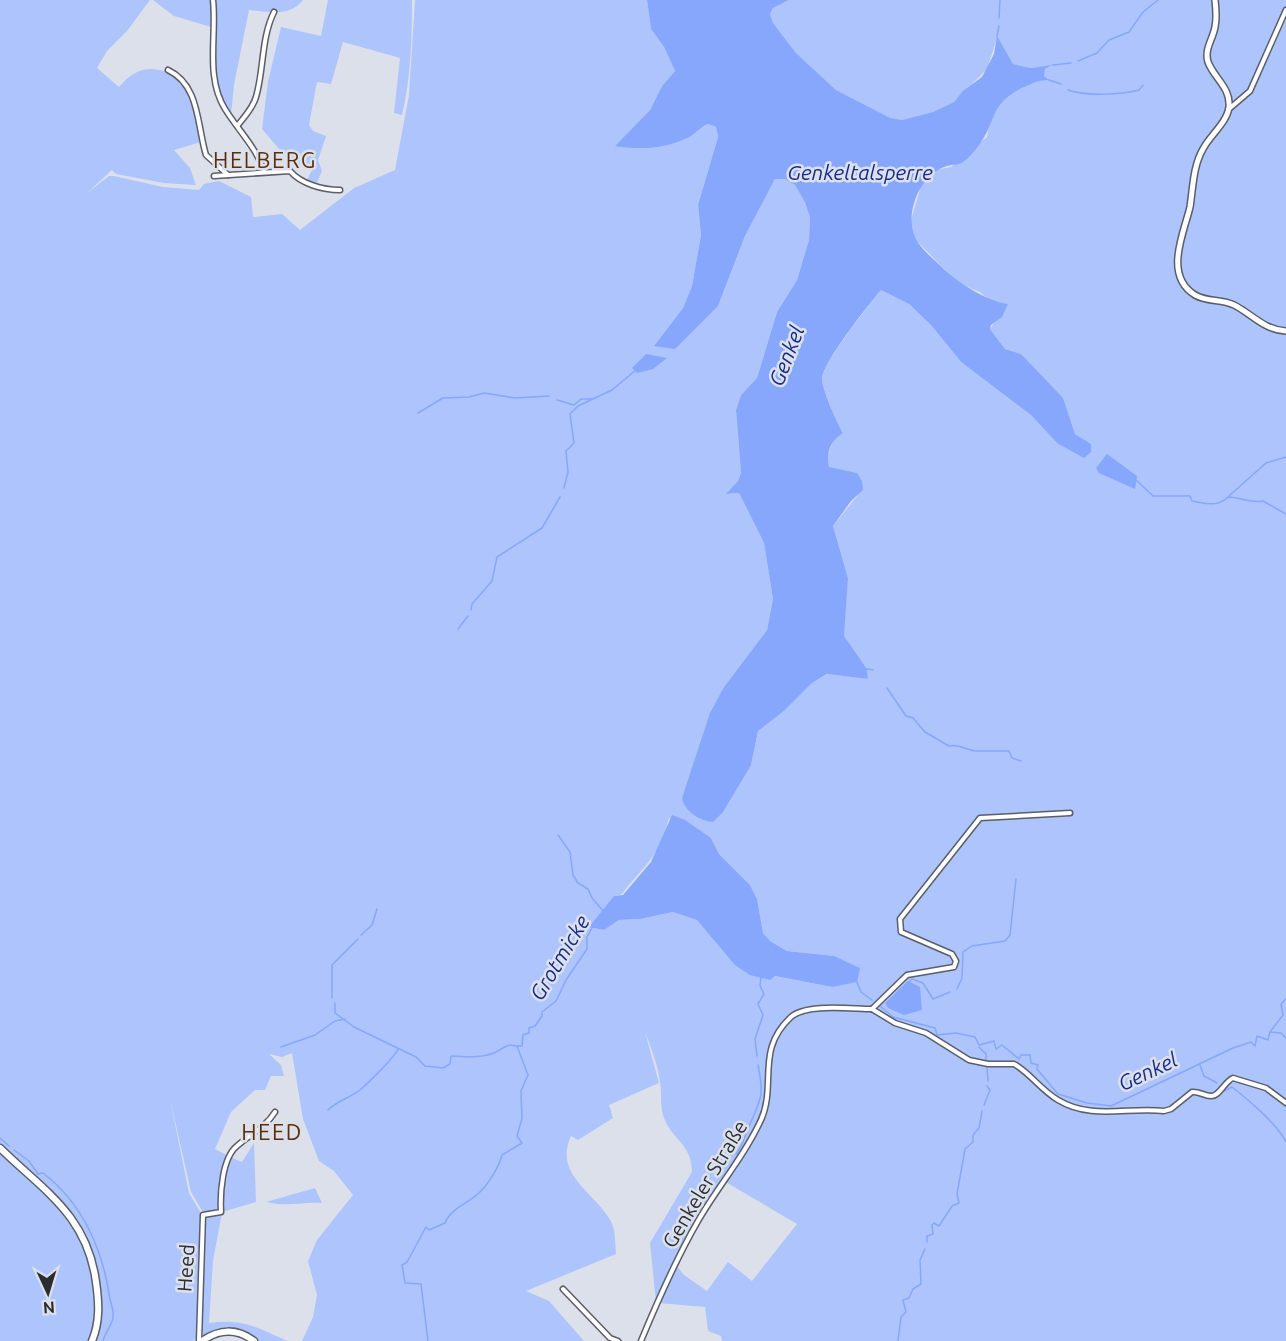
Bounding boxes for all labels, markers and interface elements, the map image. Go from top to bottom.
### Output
district label: HELBERG [213,147,317,172]
water label: Genkeltalsperre [787,160,933,184]
water label: Genkel [764,322,809,389]
water label: Grotmicke [524,910,594,1004]
water label: Genkel [1114,1047,1181,1095]
street label: Genkeler Straße [658,1116,752,1251]
district label: HEED [241,1119,303,1144]
street label: Heed [172,1243,199,1293]
north arrow [18,1263,78,1323]
text: N [42,1299,56,1317]

